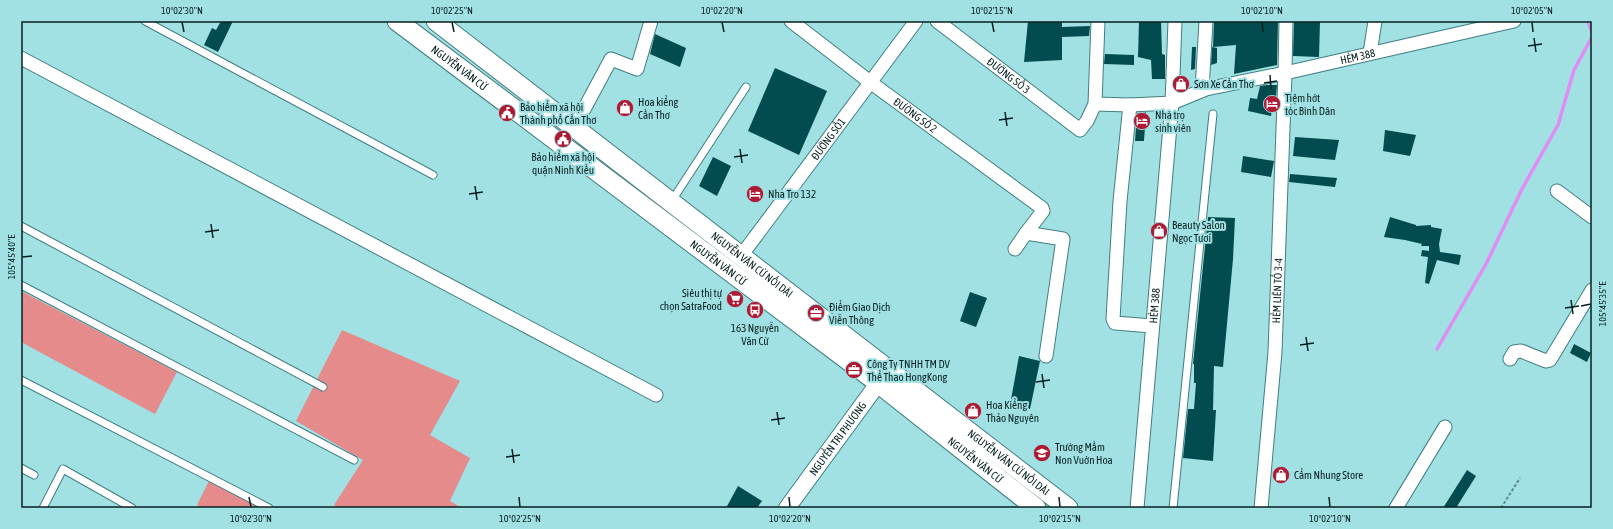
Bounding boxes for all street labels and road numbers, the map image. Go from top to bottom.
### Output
street label: NGUYỄN VĂN CỪ [429,43,490,93]
street label: HẺM 388 [1339,47,1376,66]
street label: ĐƯỜNG SỐ 3 [985,55,1032,96]
street label: ĐƯỜNG SỐ 2 [891,95,939,135]
street label: ĐƯỜNG SỐ1 [809,116,848,162]
street label: NGUYỄN VĂN CỪ NỐI DÀI [709,229,795,300]
street label: NGUYỄN VĂN CỪ [688,238,749,288]
street label: HẺM LIÊN TỔ 3-4 [1269,258,1284,324]
street label: HẺM 388 [1147,288,1162,324]
street label: NGUYỂN TRI PHƯƠNG [807,399,869,478]
street label: NGUYỄN VĂN CỪ NỐI DÀI [966,427,1052,497]
street label: NGUYỄN VĂN CỪ [945,435,1005,486]

